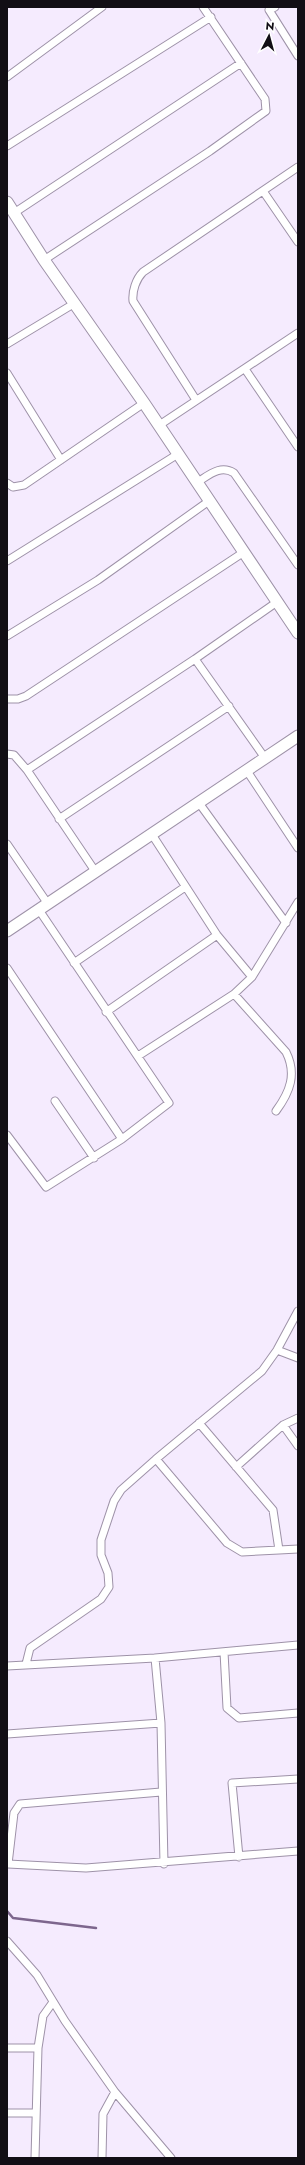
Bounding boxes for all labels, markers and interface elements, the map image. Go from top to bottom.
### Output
north arrow [249,16,289,56]
text: N [265,18,275,34]

